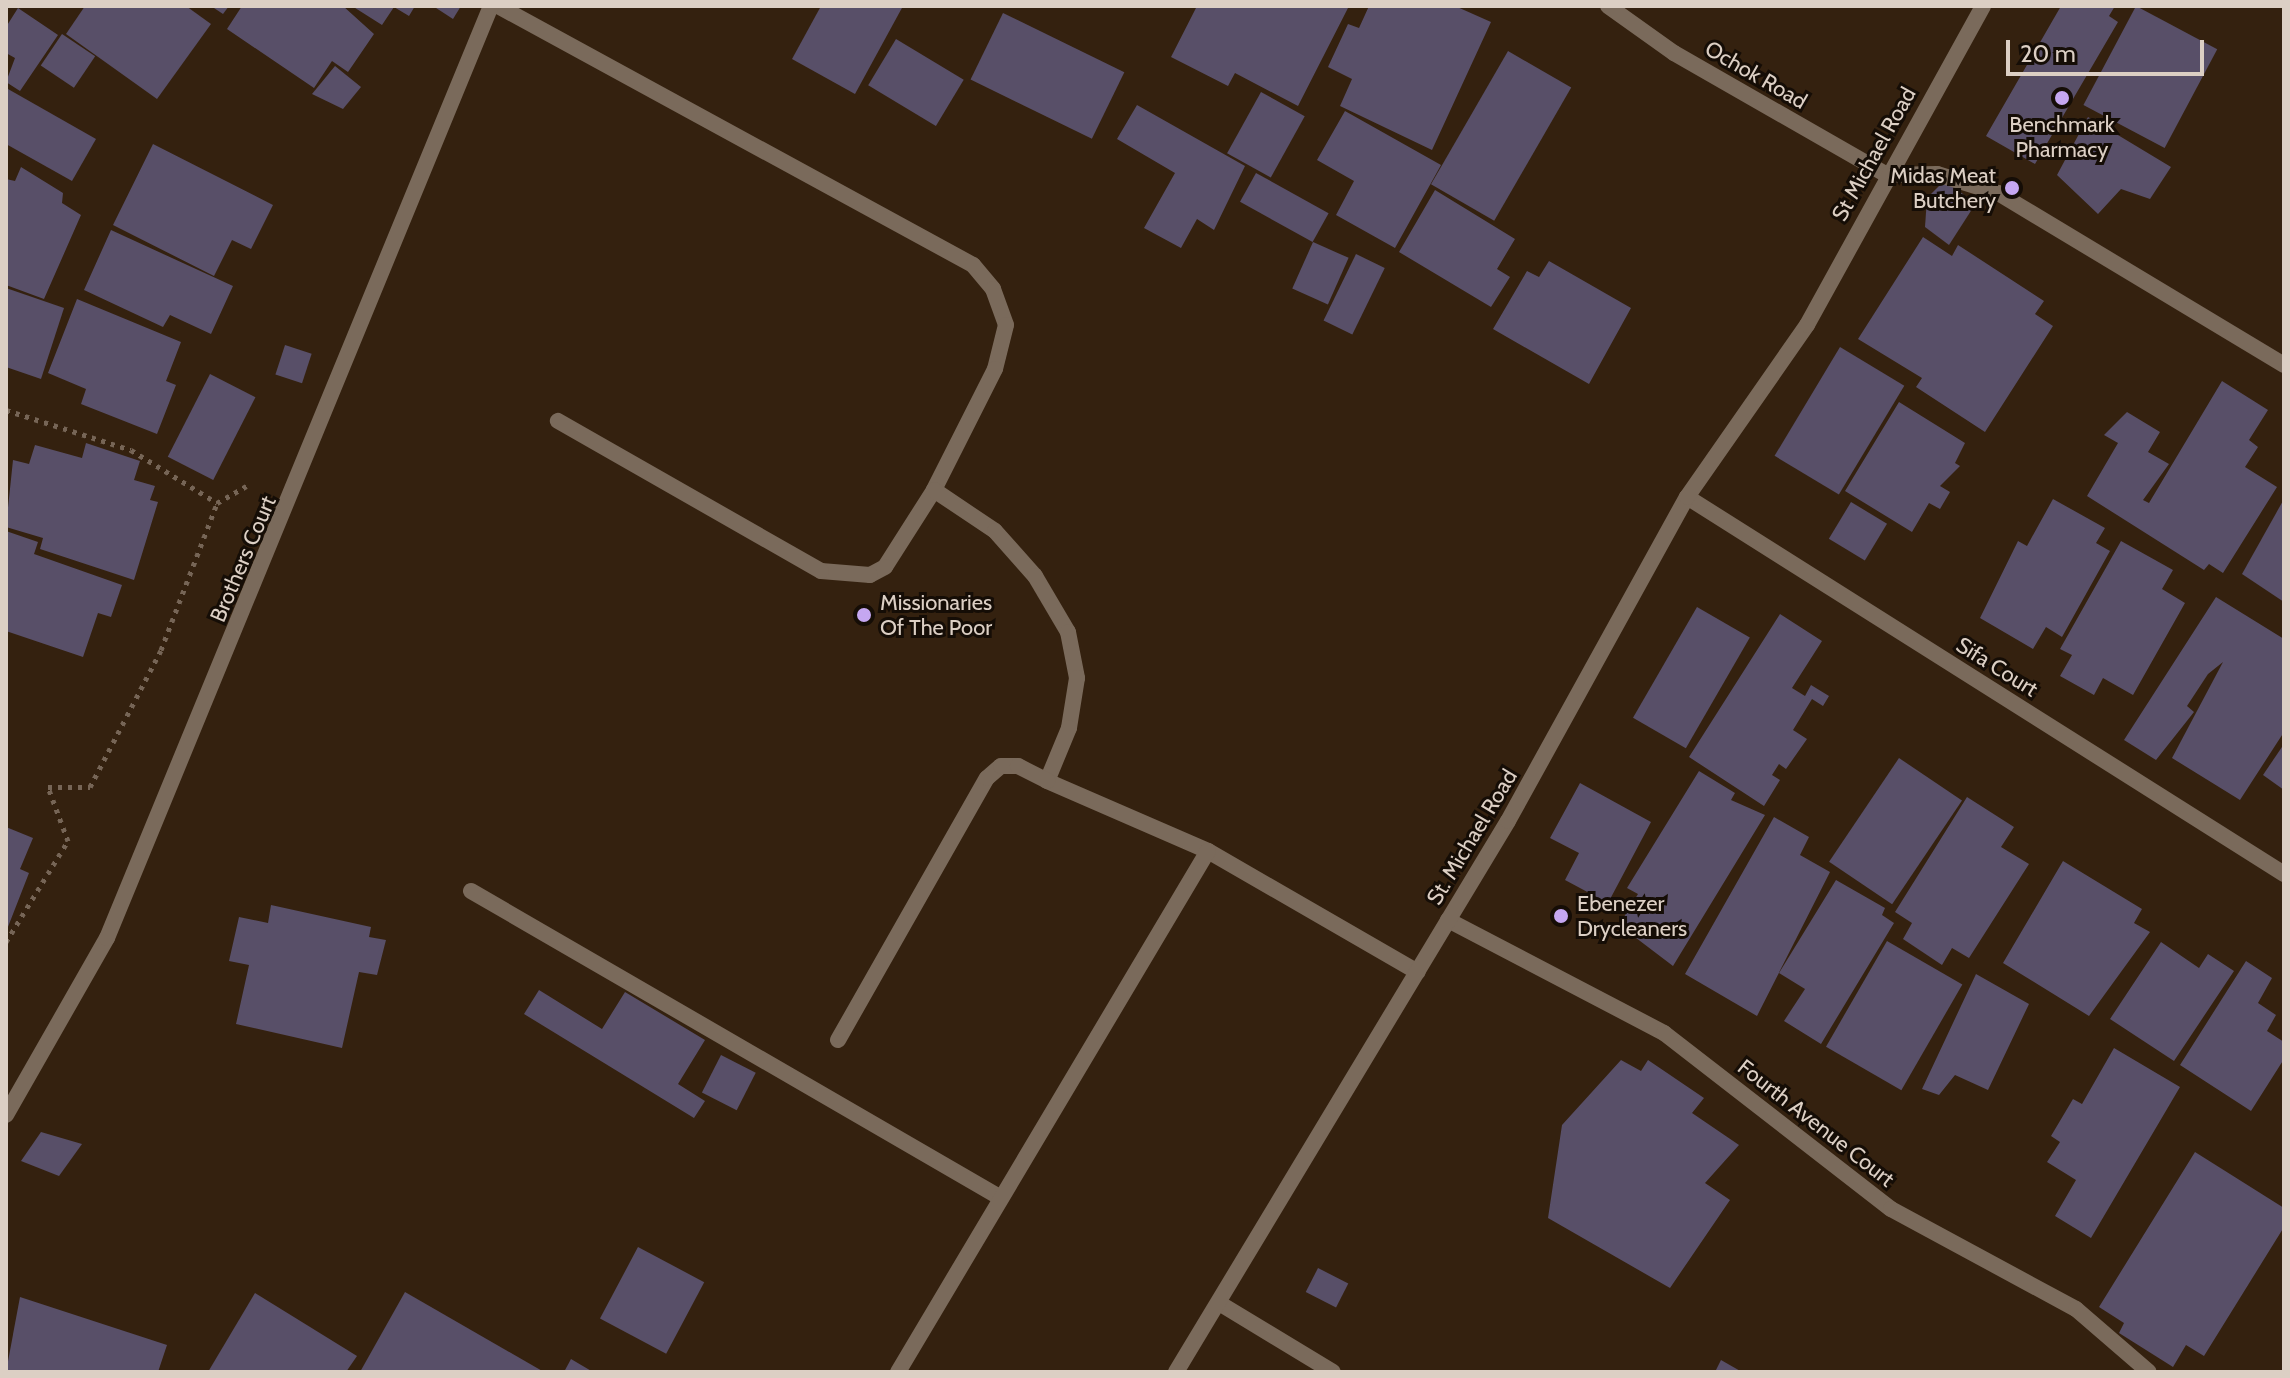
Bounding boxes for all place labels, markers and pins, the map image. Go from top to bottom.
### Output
marker: Benchmark Pharmacy [2053,89,2071,107]
place label: Benchmark Pharmacy [2009,111,2115,162]
place label: Midas Meat Butchery [1890,162,1996,214]
marker: Midas Meat Butchery [2003,179,2021,197]
place label: Missionaries Of The Poor [880,589,992,640]
marker: Missionaries Of The Poor [855,606,873,624]
place label: Ebenezer Drycleaners [1577,890,1687,942]
marker: Ebenezer Drycleaners [1552,907,1570,925]

